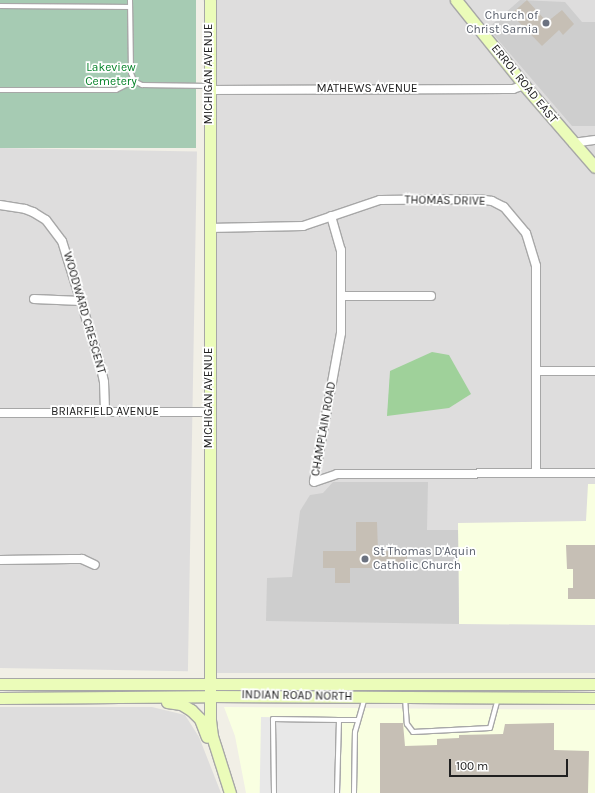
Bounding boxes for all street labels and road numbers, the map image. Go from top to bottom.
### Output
street label: MICHIGAN AVENUE [202,24,216,124]
street label: ERROL ROAD EAST [488,42,560,126]
street label: MATHEWS AVENUE [316,82,418,96]
street label: THOMAS DRIVE [404,193,486,209]
street label: WOODWARD CRESCENT [60,250,108,376]
street label: MICHIGAN AVENUE [202,348,216,448]
street label: CHAMPLAIN ROAD [309,381,339,477]
street label: BRIARFIELD AVENUE [51,405,159,419]
street label: INDIAN ROAD NORTH [241,688,353,704]

